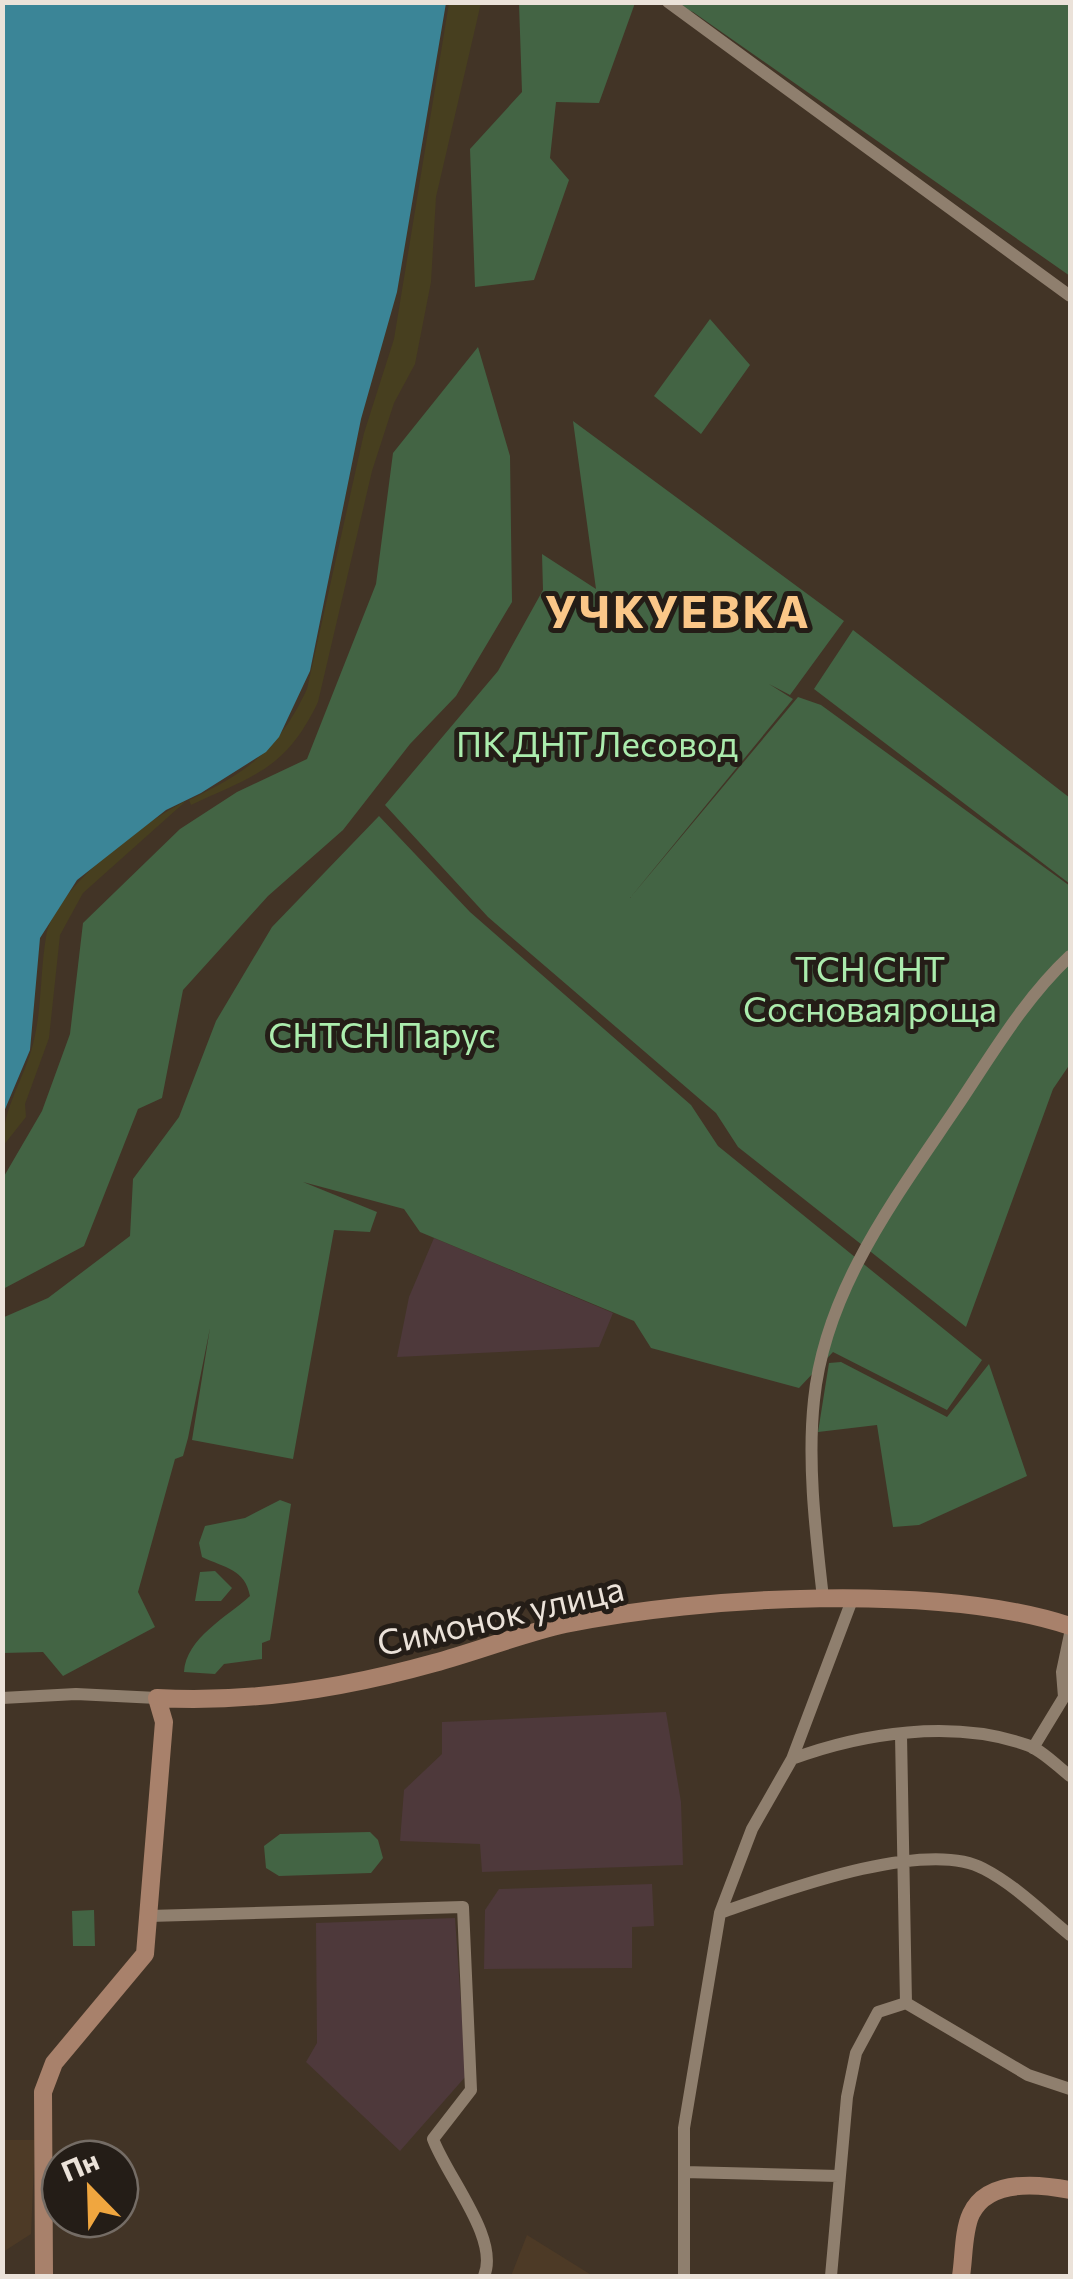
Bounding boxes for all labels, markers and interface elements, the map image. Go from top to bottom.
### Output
district label: УЧКУЕВКА [545,582,811,637]
park label: ПК ДНТ Лесовод [456,721,738,764]
park label: ТСН СНТ Сосновая роща [743,946,997,1029]
park label: СНТСН Парус [268,1012,496,1055]
street label: Симонок улица [372,1565,628,1663]
north arrow [40,2139,140,2239]
text: Пн [56,2142,104,2188]

